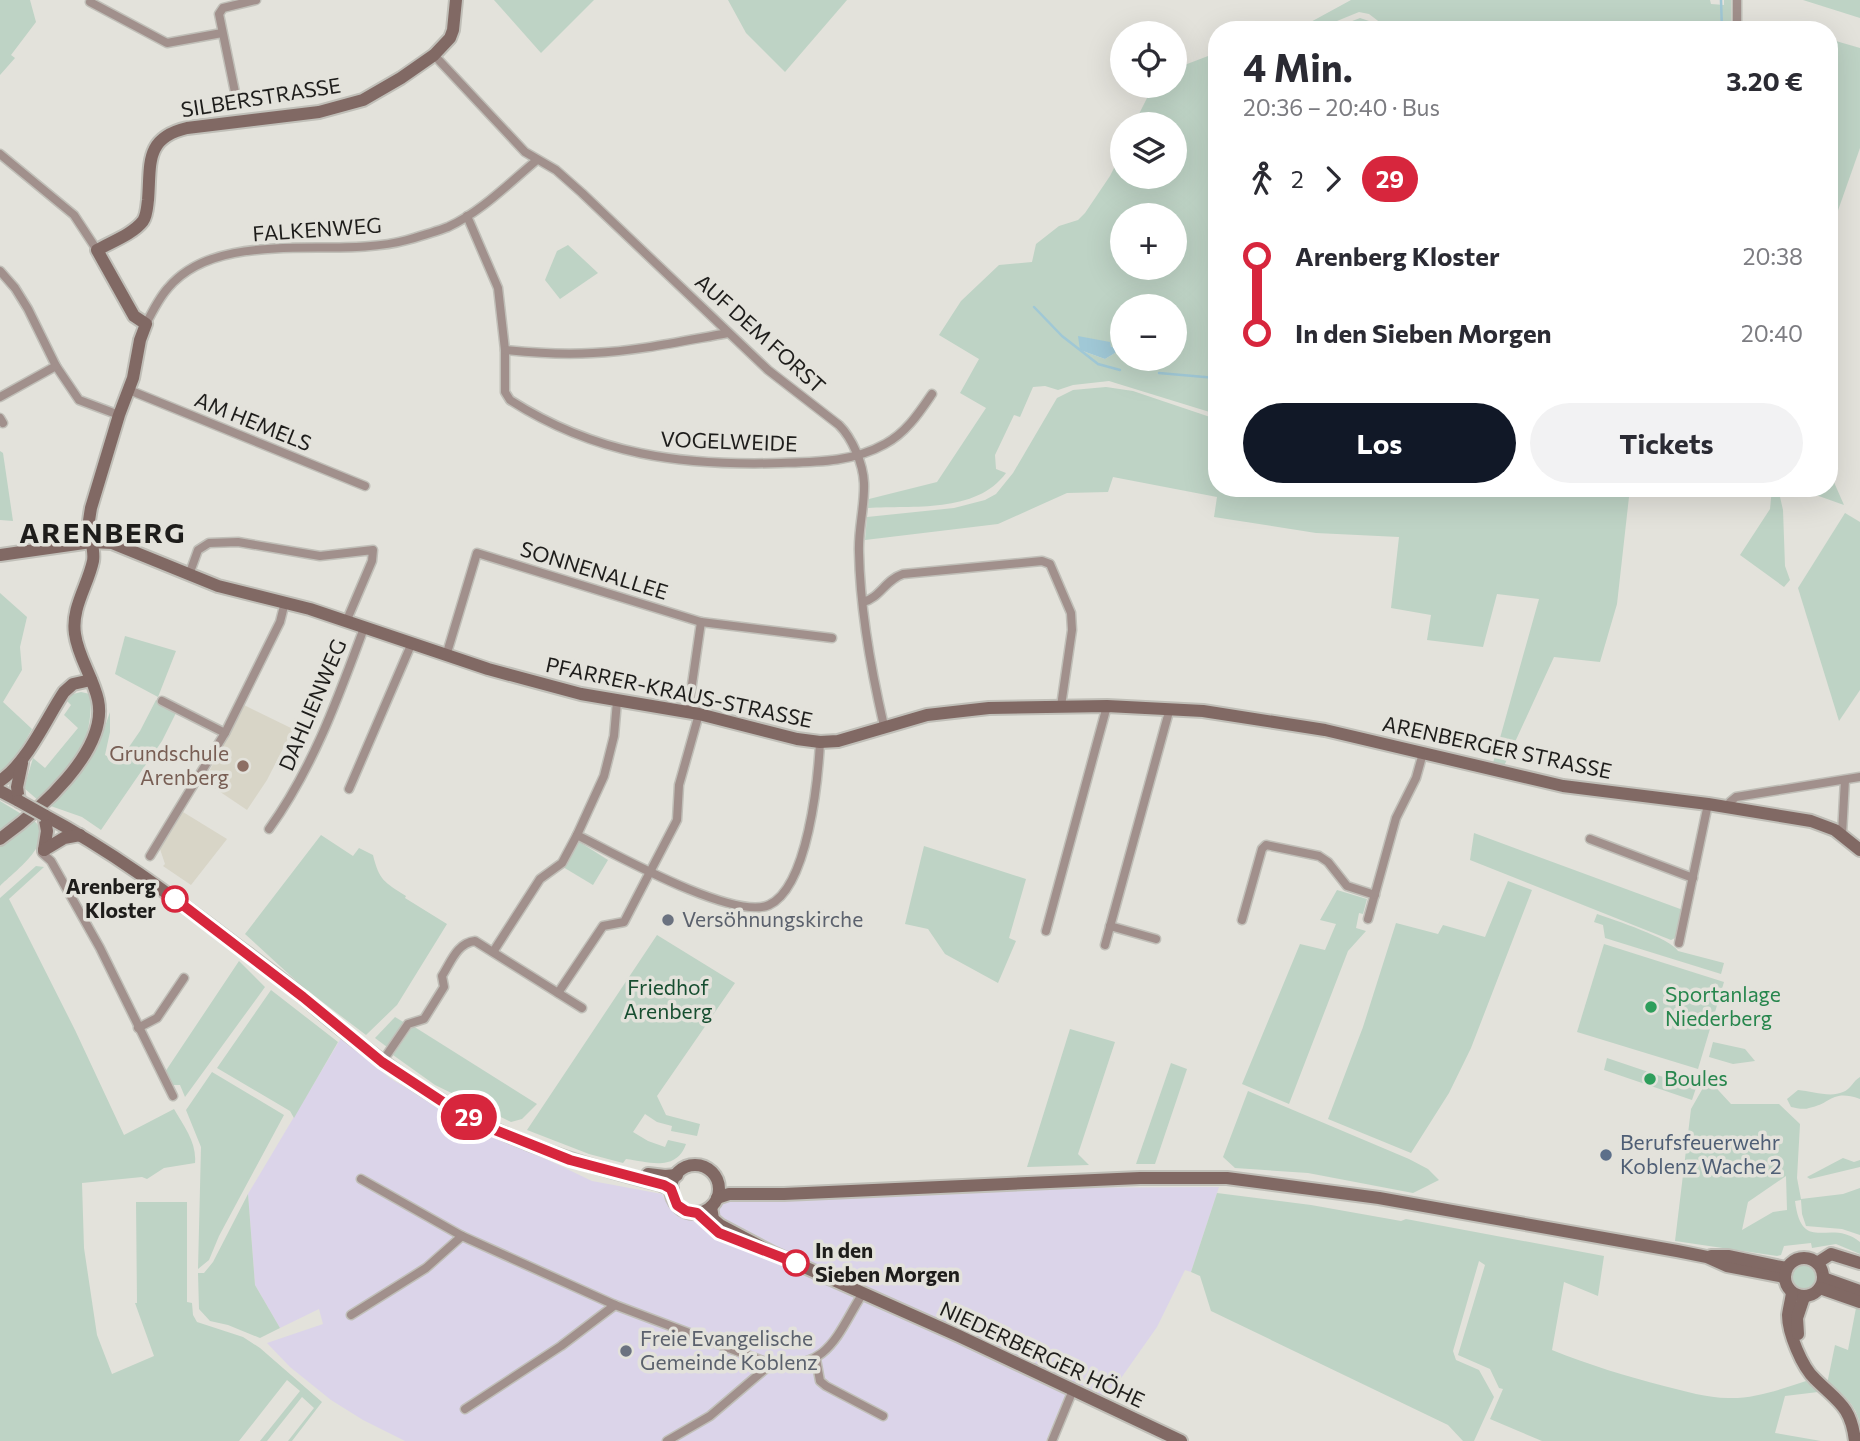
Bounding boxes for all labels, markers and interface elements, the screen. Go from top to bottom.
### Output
map controls [1110,21,1187,371]
button: locate [1110,21,1187,98]
text: 4 Min. [1243,43,1353,90]
text: 3.20 € [1726,65,1803,96]
street label: SILBERSTRASSE [179,72,342,121]
text: 20:36 – 20:40 · Bus [1243,93,1440,121]
button: layers [1110,112,1187,189]
icon: walk [1243,160,1281,198]
icon: forward [1314,160,1352,198]
text: 29 [1376,164,1404,193]
text: 2 [1291,165,1304,193]
button: + [1110,203,1187,280]
street label: FALKENWEG [251,212,382,245]
text: Arenberg Kloster [1295,240,1500,271]
text: 20:38 [1743,242,1803,270]
street label: AUF DEM FORST [691,268,831,398]
button: − [1110,294,1187,371]
text: In den Sieben Morgen [1295,317,1552,348]
text: 20:40 [1741,319,1803,347]
street label: AM HEMELS [192,386,316,455]
button: Los [1243,403,1516,483]
button: Tickets [1530,403,1803,483]
street label: VOGELWEIDE [660,426,798,455]
district label: ARENBERG [19,515,187,549]
street label: SONNENALLEE [518,535,671,604]
street label: DAHLIENWEG [273,635,351,774]
street label: PFARRER-KRAUS-STRASSE [544,651,815,732]
street label: ARENBERGER STRASSE [1380,710,1614,783]
place label: Grundschule Arenberg [109,740,229,789]
marker: Grundschule Arenberg [235,758,251,774]
place label: Arenberg Kloster [66,873,156,922]
marker: Arenberg Kloster [162,886,188,912]
place label: Versöhnungskirche [682,906,863,931]
marker: Versöhnungskirche [660,912,676,928]
park label: Friedhof Arenberg [624,974,712,1023]
place label: Sportanlage Niederberg [1665,981,1781,1030]
marker: Sportanlage Niederberg [1643,999,1659,1015]
place label: Boules [1664,1065,1728,1090]
marker: Boules [1642,1071,1658,1087]
line badge: 29 [438,1094,500,1140]
text: 29 [455,1102,483,1131]
place label: Berufsfeuerwehr Koblenz Wache 2 [1620,1129,1782,1178]
marker: Berufsfeuerwehr Koblenz Wache 2 [1598,1147,1614,1163]
place label: In den Sieben Morgen [815,1237,960,1286]
marker: In den Sieben Morgen [783,1250,809,1276]
street label: NIEDERBERGER HÖHE [936,1295,1149,1412]
place label: Freie Evangelische Gemeinde Koblenz [640,1325,818,1374]
marker: Freie Evangelische Gemeinde Koblenz [618,1343,634,1359]

